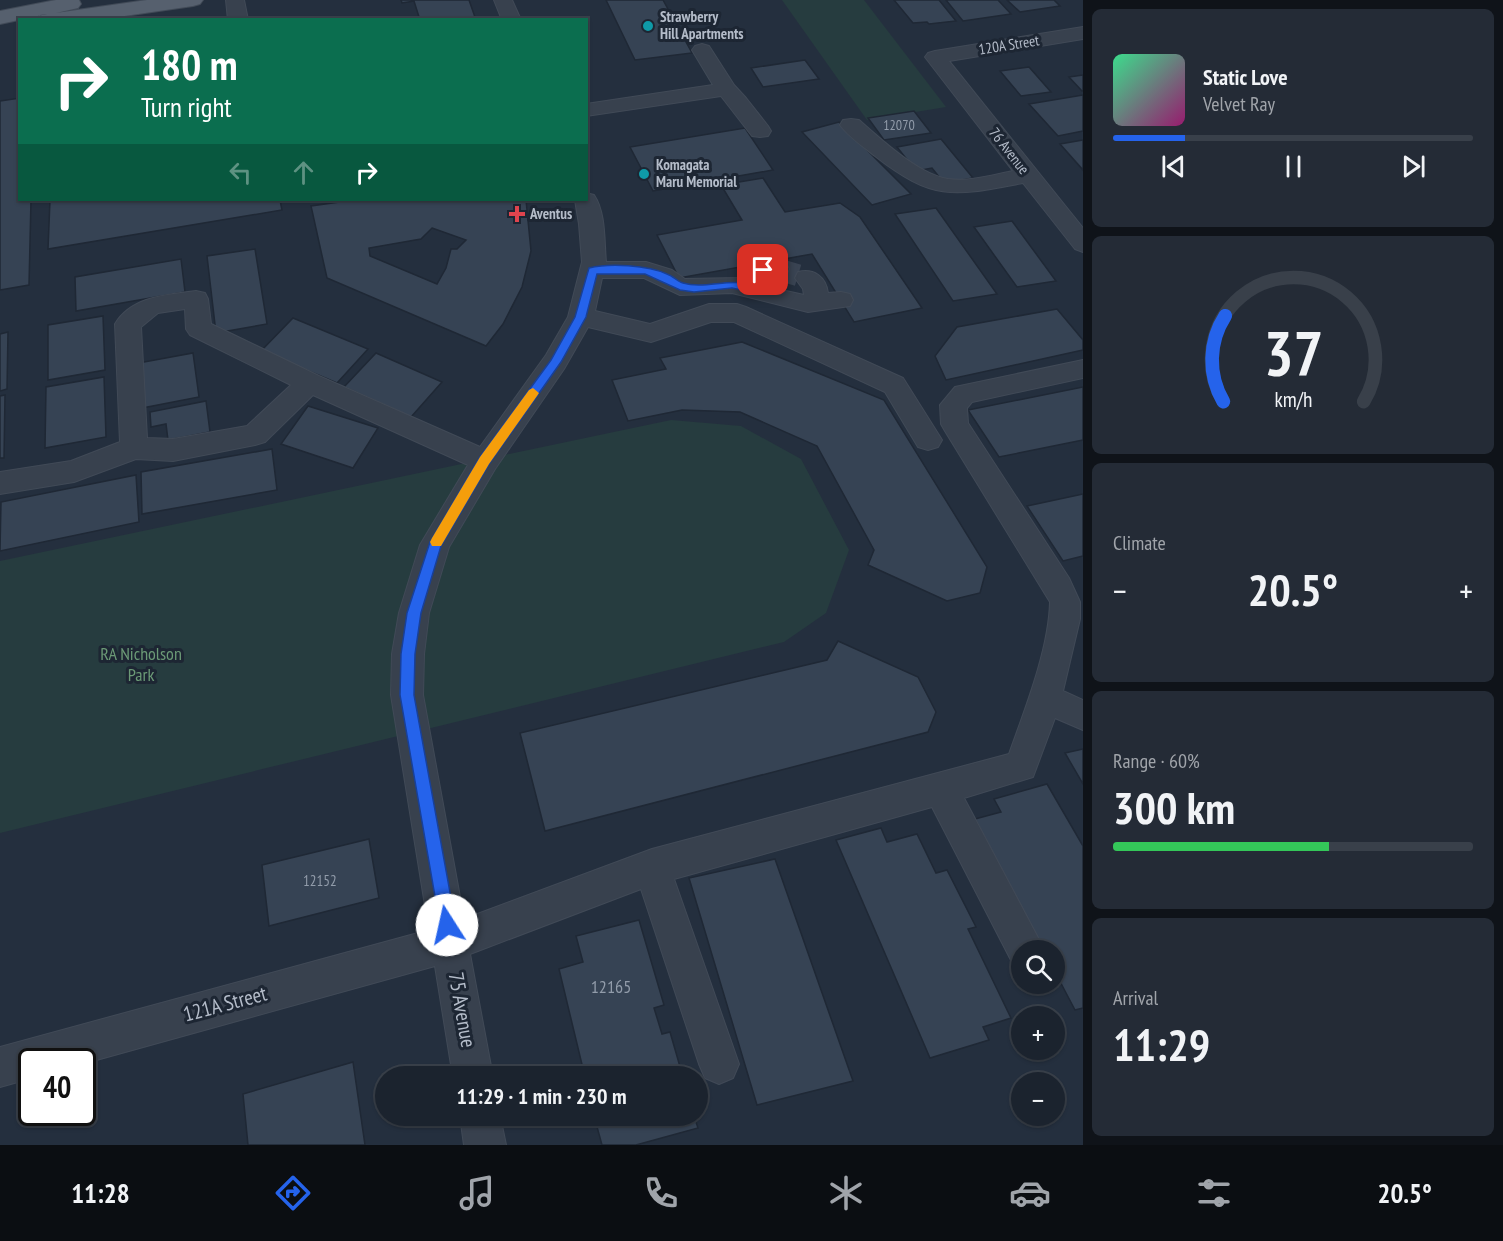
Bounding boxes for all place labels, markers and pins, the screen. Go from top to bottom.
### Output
place label: Strawberry Hill Apartments [660,7,744,43]
marker: Strawberry Hill Apartments [641,19,655,33]
place label: Komagata Maru Memorial [656,155,737,191]
marker: Komagata Maru Memorial [637,167,651,181]
place label: Aventus [529,204,572,223]
marker: Aventus [508,205,526,223]
pin [737,244,788,295]

